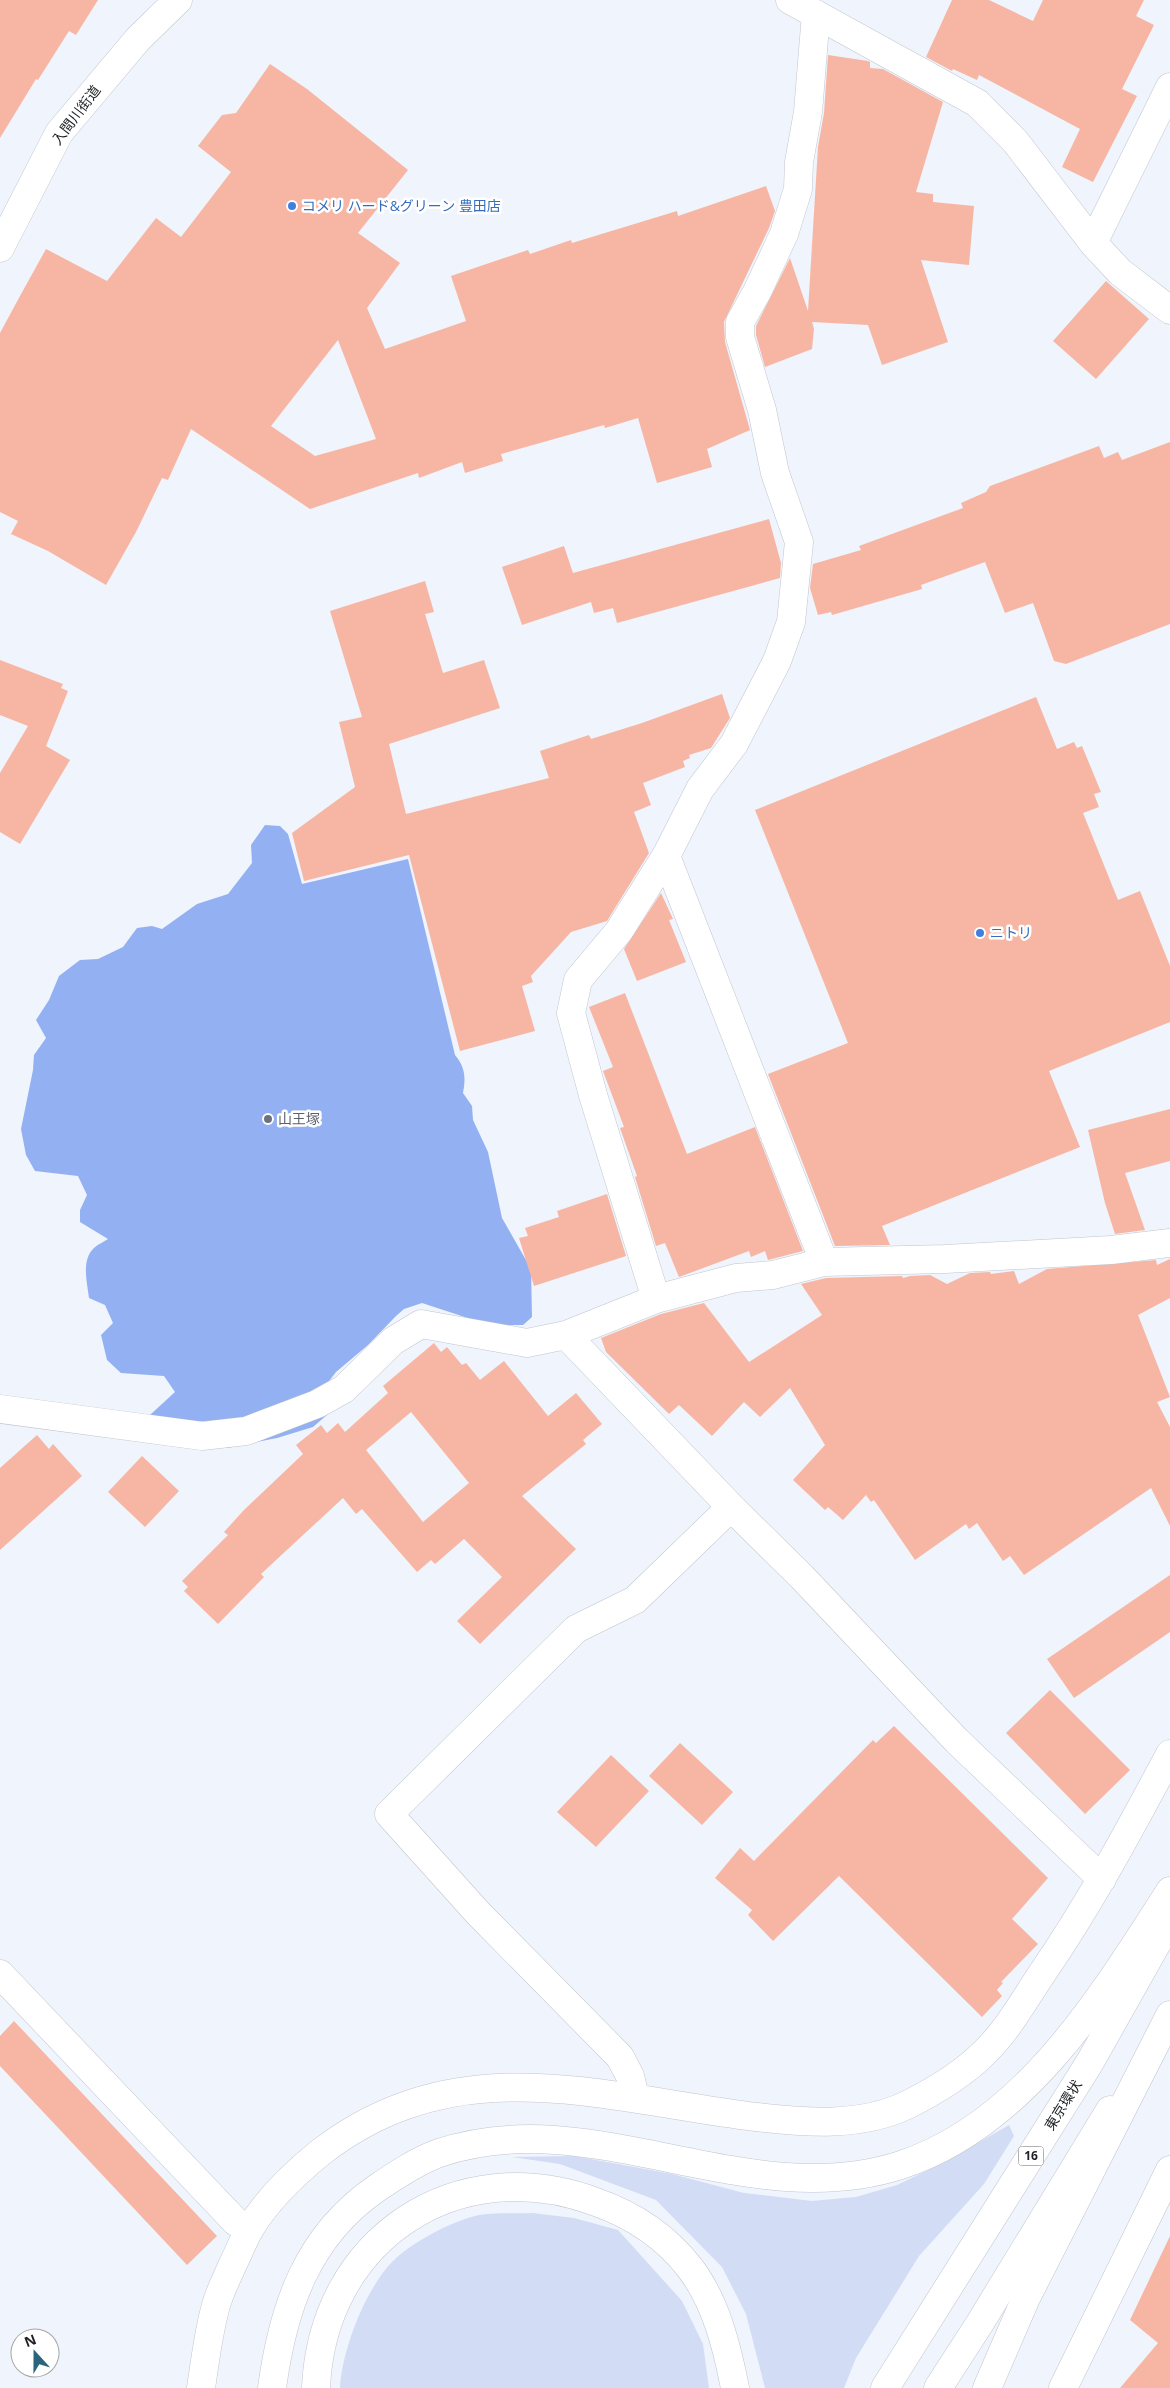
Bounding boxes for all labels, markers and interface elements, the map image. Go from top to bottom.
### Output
street label: 入間川街道 [47,81,104,148]
place label: コメリ ハード&グリーン 豊田店 [302,196,501,215]
marker: コメリ ハード&グリーン 豊田店 [286,200,298,212]
place label: ニトリ [990,923,1032,942]
marker: ニトリ [974,927,986,939]
place label: 山王塚 [278,1109,320,1128]
marker: 山王塚 [262,1113,274,1125]
street label: 東京環状 [1040,2076,1085,2134]
road number: 16 [1018,2146,1044,2166]
north arrow [10,2328,60,2378]
text: N [21,2329,39,2351]

